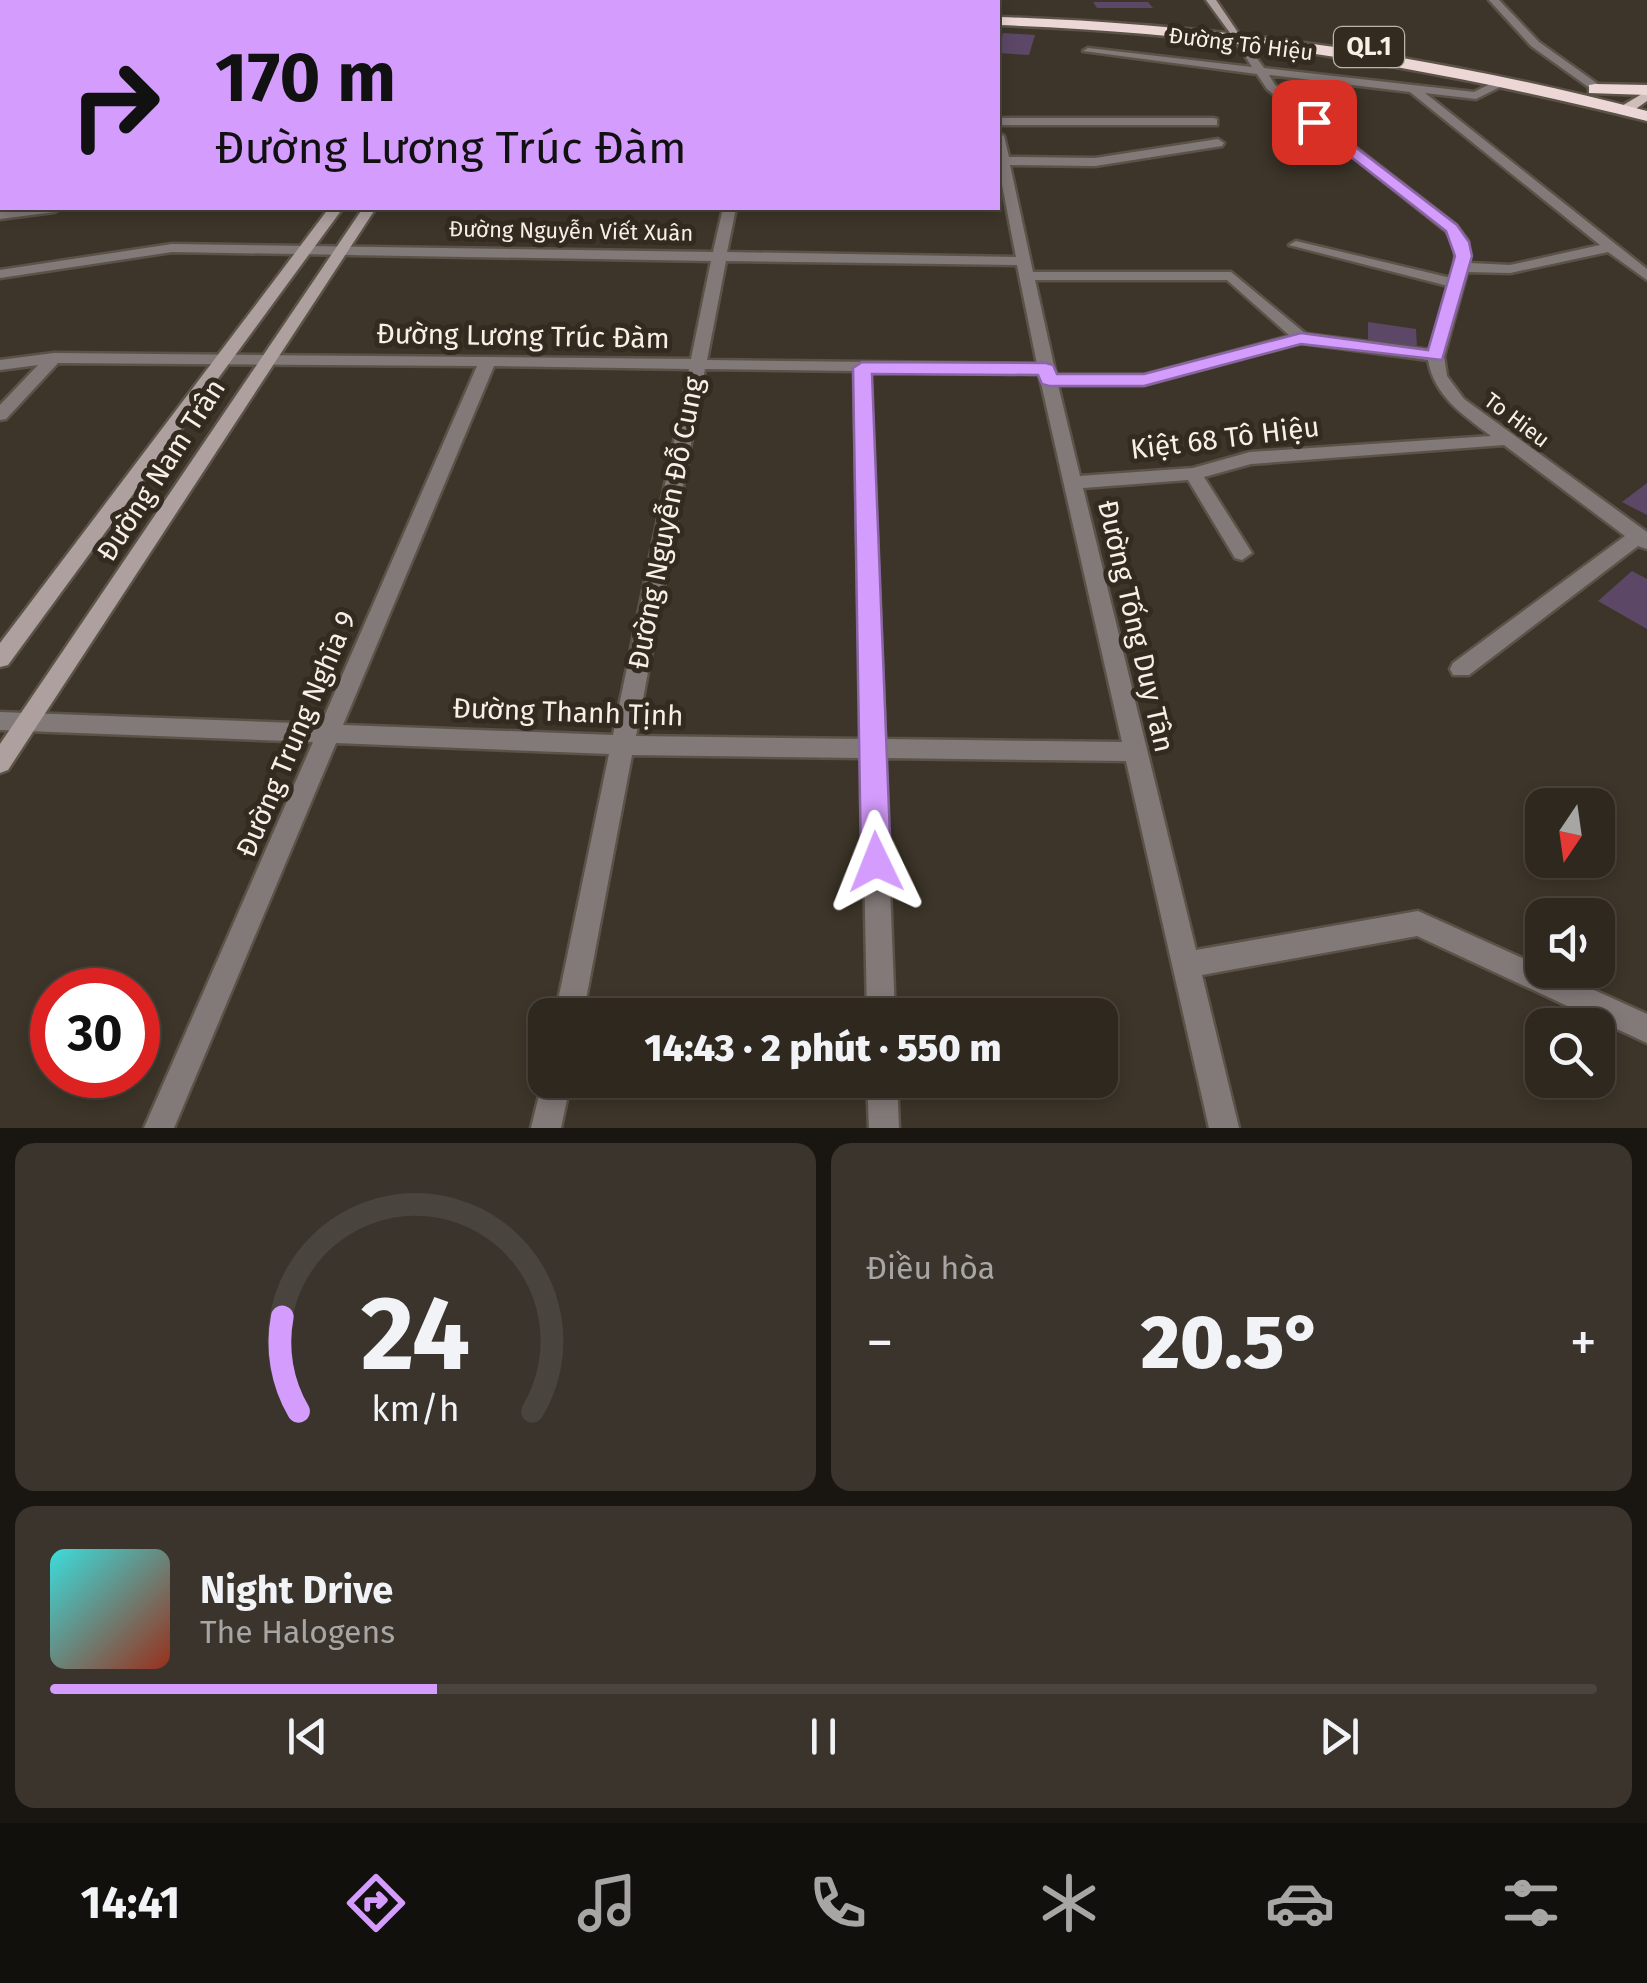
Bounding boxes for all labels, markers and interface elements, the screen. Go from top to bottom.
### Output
street label: Đường Tô Hiệu [1167,22,1315,66]
road number: QL.1 [1334,27,1404,67]
text: 170 m [215,36,396,120]
icon: right [50,40,180,170]
pin [1272,80,1357,165]
icon: arrive [1287,95,1342,150]
text: Đường Lương Trúc Đàm [215,121,687,175]
street label: Đường Nguyễn Viết Xuân [449,215,693,247]
street label: Đường Lương Trúc Đàm [376,317,670,355]
street label: Đường Nam Trân [90,373,232,567]
street label: Đường Nguyễn Đỗ Cung [621,374,711,672]
street label: To Hieu [1479,387,1555,453]
street label: Kiệt 68 Tô Hiệu [1129,410,1321,466]
street label: Đường Tống Duy Tân [1091,497,1181,755]
street label: Đường Trung Nghĩa 9 [229,606,363,862]
street label: Đường Thanh Tịnh [452,691,684,733]
north arrow [1525,788,1615,878]
map controls [1525,788,1615,1098]
position arrow [824,810,928,914]
button: sound [1525,898,1615,988]
speed limit sign: 30 [30,968,160,1098]
button: search [1525,1008,1615,1098]
text: 14:43 · 2 phút · 550 m [644,1025,1002,1071]
text: Điều hòa [866,1249,995,1287]
text: 24 [361,1272,470,1397]
text: 20.5° [1141,1298,1322,1388]
text: − [866,1310,894,1376]
text: + [1570,1310,1597,1376]
text: km/h [371,1388,460,1430]
text: Night Drive [200,1567,393,1613]
text: The Halogens [200,1613,395,1651]
icon: previous [280,1709,335,1764]
icon: pause [796,1709,851,1764]
icon: next [1312,1709,1367,1764]
icon: directions [341,1868,411,1938]
icon: music [572,1868,642,1938]
icon: phone [803,1868,873,1938]
icon: climate [1034,1868,1104,1938]
icon: car [1265,1868,1335,1938]
icon: filters [1496,1868,1566,1938]
text: 14:41 [81,1876,180,1930]

